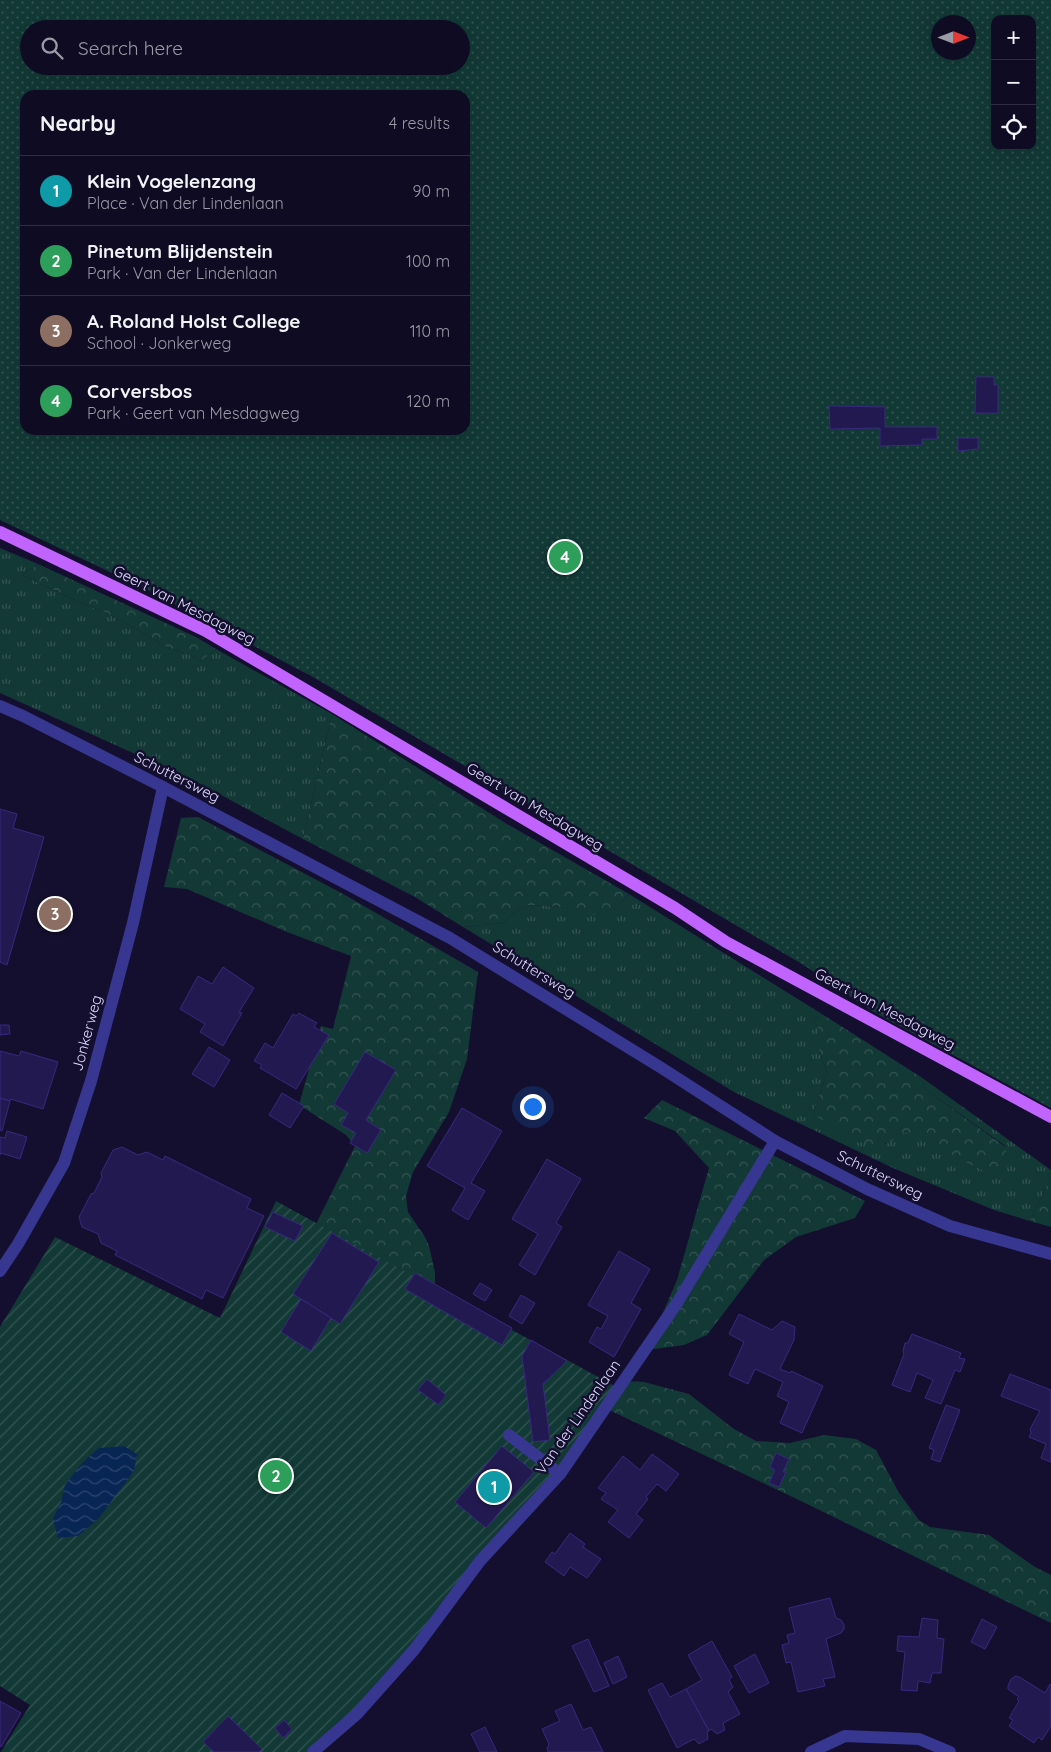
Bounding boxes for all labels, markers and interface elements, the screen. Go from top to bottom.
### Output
north arrow [931,15,976,60]
map controls [991,15,1036,150]
button: + [991,15,1036,60]
search box [20,20,470,75]
icon: search [38,34,66,62]
text: Search here [78,36,183,60]
button: − [991,60,1036,105]
button: locate [991,105,1036,150]
text: Nearby [40,110,116,136]
text: 4 results [389,113,450,133]
text: Klein Vogelenzang [87,169,256,193]
text: 1 [53,181,59,201]
text: 90 m [413,181,450,201]
text: Place · Van der Lindenlaan [87,193,284,213]
text: Pinetum Blijdenstein [87,239,273,263]
text: 2 [51,251,61,271]
text: 100 m [406,251,450,271]
text: Park · Van der Lindenlaan [87,263,277,283]
text: A. Roland Holst College [87,309,300,333]
text: 3 [52,321,60,341]
text: 110 m [410,321,450,341]
text: School · Jonkerweg [87,333,231,353]
text: Corversbos [87,379,192,403]
text: 4 [51,391,61,411]
text: 120 m [407,391,450,411]
text: Park · Geert van Mesdagweg [87,403,300,423]
pin: 4 [549,538,581,576]
street label: Geert van Mesdagweg [110,561,258,649]
street label: Schuttersweg [131,747,223,806]
street label: Geert van Mesdagweg [463,758,607,855]
pin: 3 [39,895,71,933]
street label: Schuttersweg [490,937,579,1002]
street label: Geert van Mesdagweg [812,963,959,1054]
street label: Jonkerweg [67,993,106,1073]
your location [520,1094,546,1120]
street label: Schuttersweg [834,1145,926,1204]
street label: Van der Lindenlaan [531,1356,624,1478]
pin: 2 [260,1457,292,1495]
pin: 1 [478,1468,510,1506]

